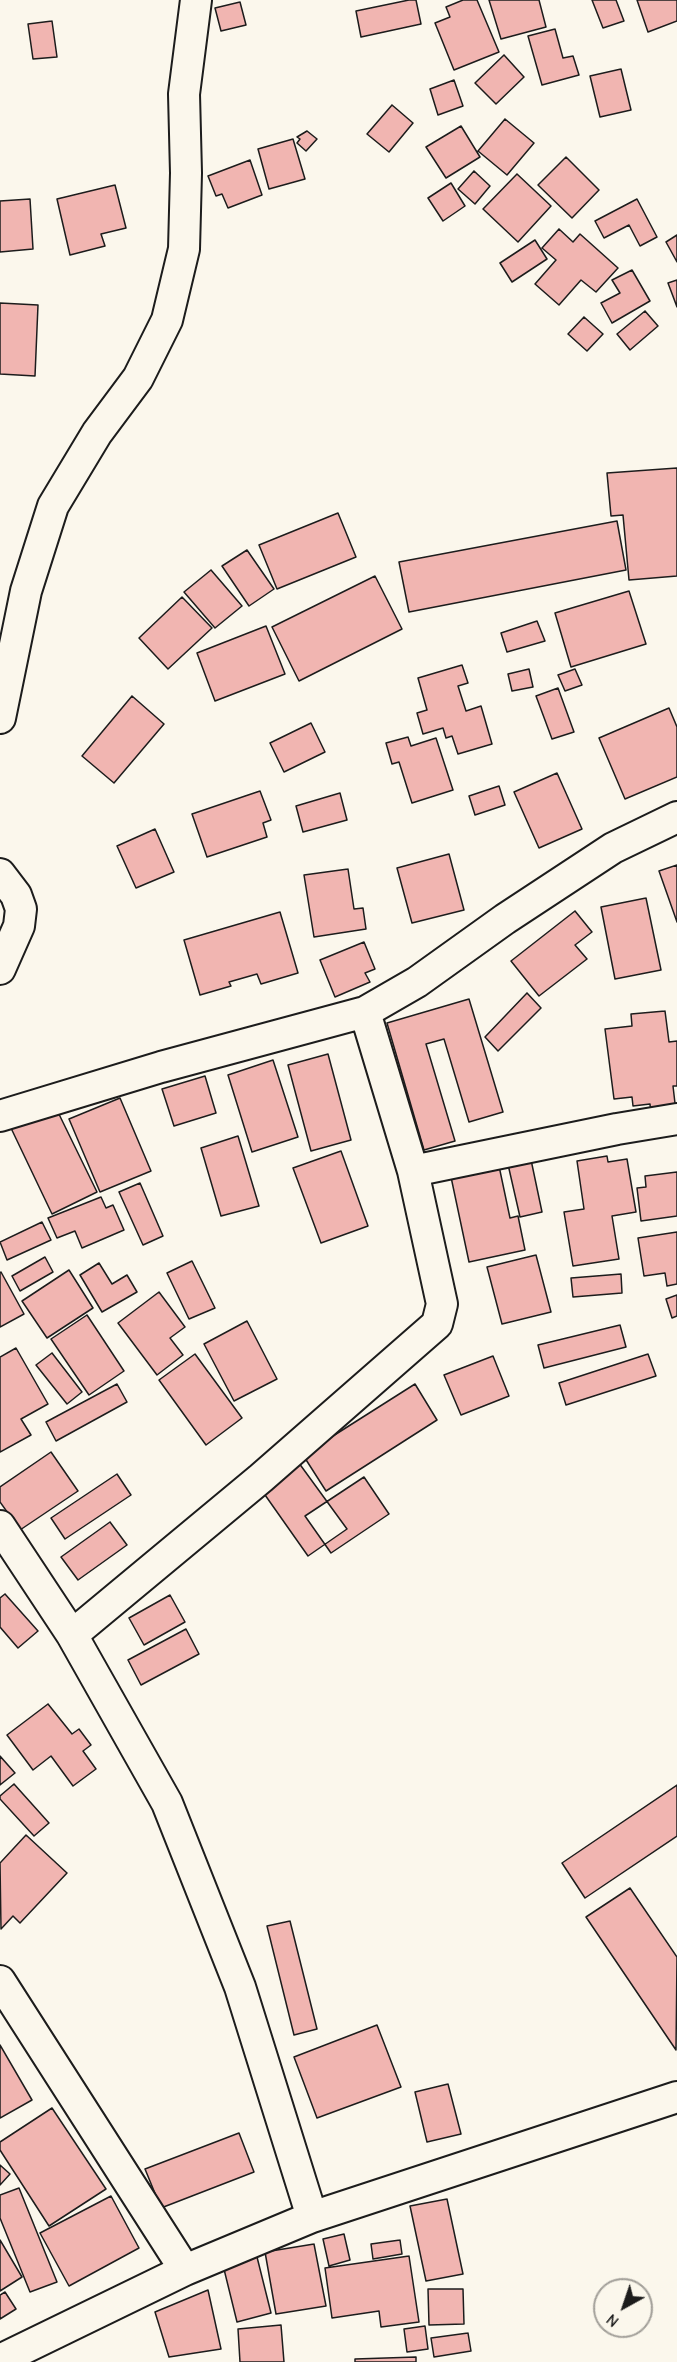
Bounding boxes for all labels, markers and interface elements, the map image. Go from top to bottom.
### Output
north arrow [593,2278,653,2338]
text: N [603,2310,622,2331]

